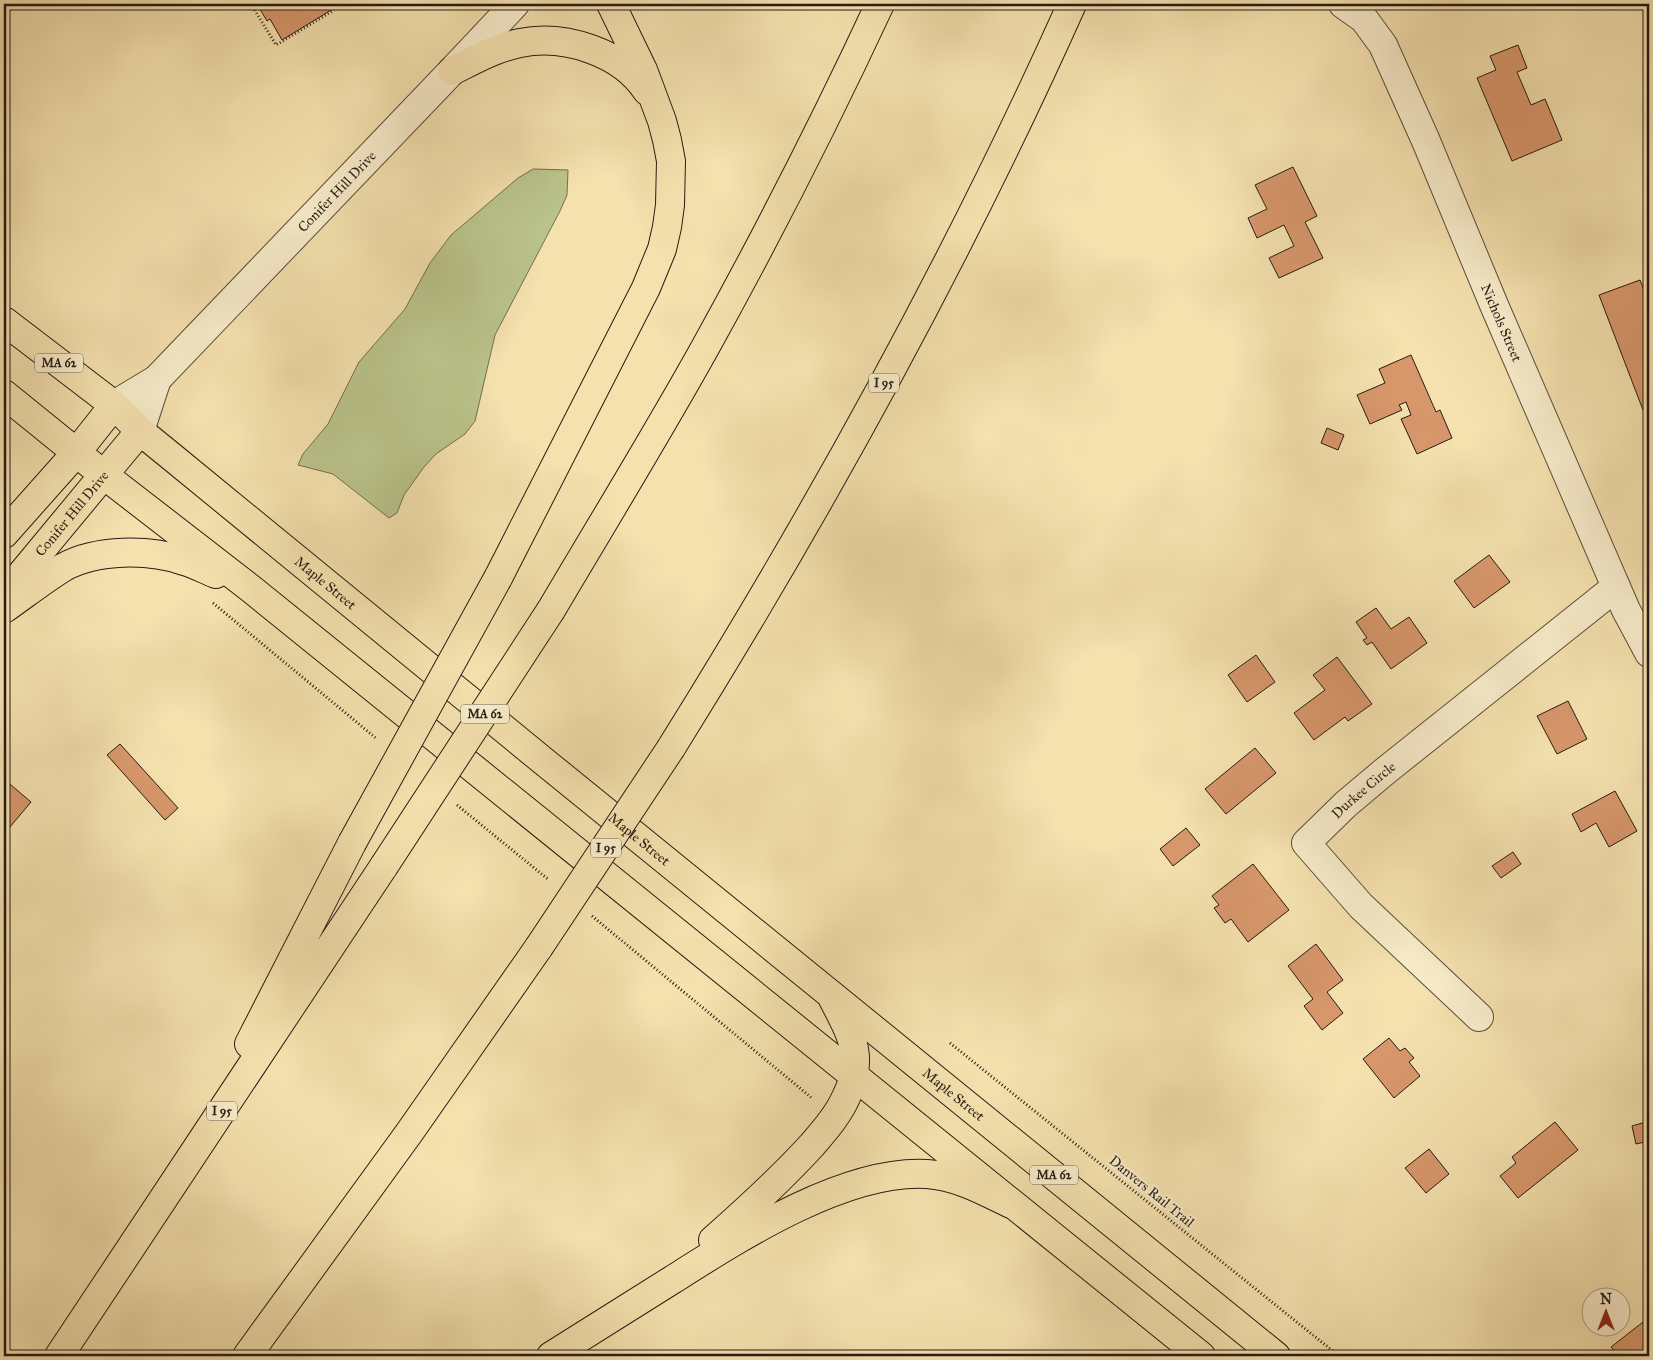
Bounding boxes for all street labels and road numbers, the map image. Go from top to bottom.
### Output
street label: Conifer Hill Drive [294,148,380,236]
street label: Nichols Street [1477,281,1526,364]
road number: MA 62 [35,353,83,372]
road number: I 95 [869,373,899,392]
street label: Conifer Hill Drive [32,467,112,560]
street label: Maple Street [291,553,360,613]
road number: MA 62 [461,704,509,724]
street label: Durkee Circle [1328,758,1399,822]
street label: Maple Street [605,809,673,870]
road number: I 95 [591,838,621,858]
street label: Maple Street [919,1065,988,1125]
road number: I 95 [207,1102,237,1120]
street label: Danvers Rail Trail [1106,1152,1198,1231]
road number: MA 62 [1030,1166,1078,1184]

